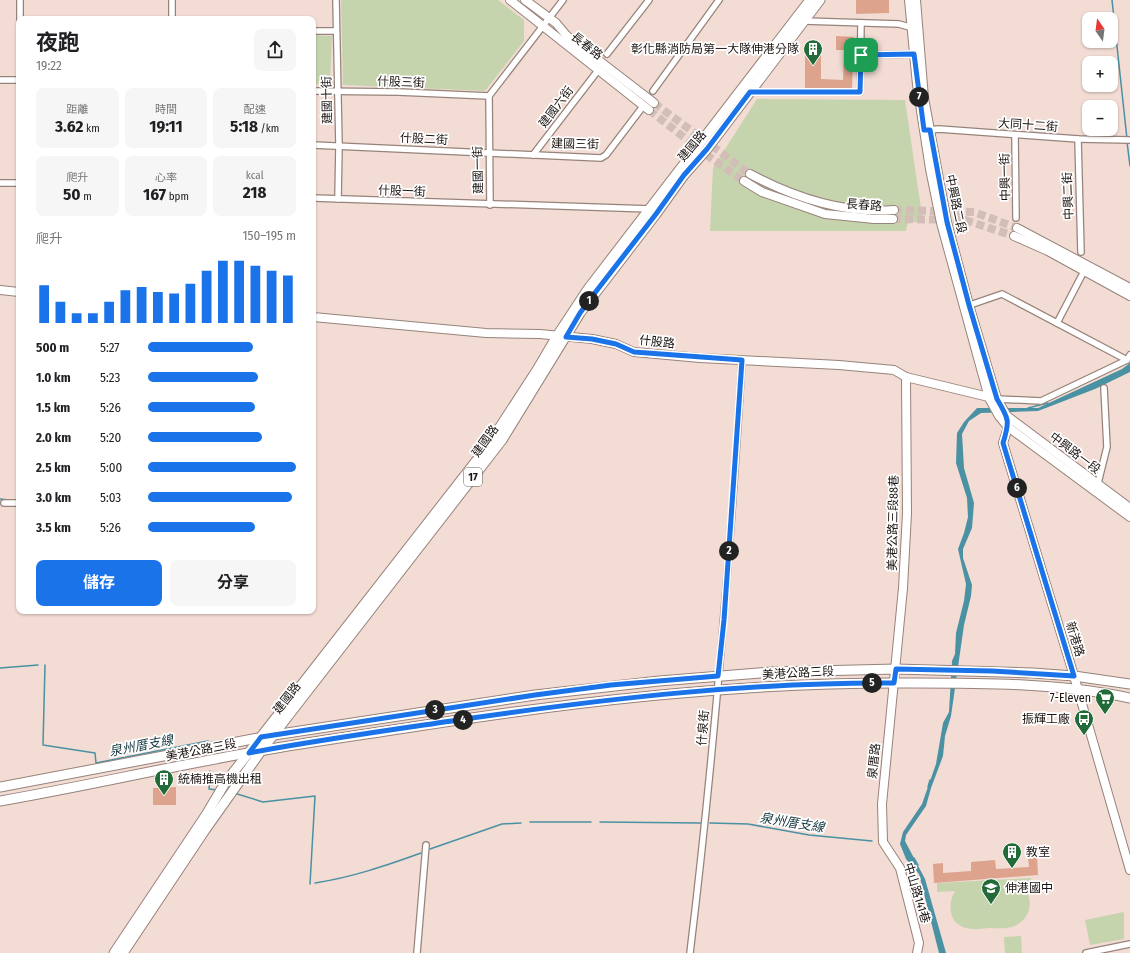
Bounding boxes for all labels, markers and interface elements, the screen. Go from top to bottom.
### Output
north arrow [1082,12,1118,48]
map controls [1082,12,1118,136]
text: 夜跑 [36,29,80,56]
button: share [254,29,296,71]
street label: 長春路 [569,29,605,63]
building icon: 彰化縣消防局第一大隊伸港分隊 [802,38,824,66]
pin [844,38,878,72]
place label: 彰化縣消防局第一大隊伸港分隊 [631,42,799,56]
icon: arrive [850,44,872,66]
button: + [1082,56,1118,92]
text: 19:22 [36,58,62,73]
street label: 什股三街 [377,74,425,90]
street label: 建國十街 [320,76,334,124]
street label: 建國六街 [536,84,576,130]
pin: 7 [909,87,929,107]
text: 7 [917,90,921,103]
button: − [1082,100,1118,136]
text: 距離 [66,103,88,116]
text: 時間 [155,103,177,116]
text: 配速 [244,103,266,116]
text: 3.62 [55,116,83,137]
text: 19:11 [149,116,183,137]
text: 5:18 [230,116,258,137]
street label: 大同十二街 [998,116,1058,134]
text: km [83,122,100,135]
text: /km [258,122,279,135]
street label: 建國路 [675,128,709,164]
street label: 什股二街 [400,131,448,147]
street label: 建國三街 [551,137,599,151]
street label: 建國一街 [471,146,485,194]
street label: 中興一街 [998,153,1012,201]
text: kcal [246,169,264,182]
text: 爬升 [66,171,88,184]
text: 心率 [155,171,177,184]
street label: 中興二街 [1060,172,1076,220]
street label: 中興路二段 [943,173,969,235]
text: 218 [243,182,267,203]
street label: 什股一街 [378,183,426,199]
text: 50 [63,184,81,205]
text: 167 [143,184,166,205]
text: m [81,190,92,203]
text: bpm [166,190,189,203]
street label: 長春路 [846,197,882,213]
text: 150–195 m [243,228,296,243]
text: 爬升 [36,231,62,246]
pin: 1 [579,291,599,311]
text: 1 [587,294,591,307]
street label: 什股路 [638,333,676,351]
text: 500 m [36,340,69,355]
text: 5:27 [100,340,120,355]
text: 1.0 km [36,370,71,385]
text: 5:23 [100,370,120,385]
text: 1.5 km [36,400,70,415]
text: 5:26 [100,400,121,415]
street label: 建國路 [469,422,501,460]
street label: 中興路一段 [1047,429,1103,477]
text: 2.0 km [36,430,71,445]
text: 5:20 [100,430,121,445]
text: 2.5 km [36,460,71,475]
text: 5:00 [100,460,122,475]
road number: 17 [464,468,482,486]
street label: 美港公路三段88巷 [885,475,901,571]
pin: 6 [1007,478,1027,498]
text: 6 [1014,481,1020,494]
text: 3.0 km [36,490,71,505]
text: 5:03 [100,490,121,505]
text: 3.5 km [36,520,71,535]
text: 5:26 [100,520,121,535]
pin: 2 [719,541,739,561]
text: 2 [726,544,732,557]
button: 儲存 [36,560,162,606]
button: 分享 [170,560,296,606]
street label: 新港路 [1063,620,1087,658]
street label: 美港公路三段 [762,664,834,682]
pin: 5 [862,673,882,693]
text: 5 [869,676,875,689]
street label: 建國路 [270,680,304,716]
supermarket icon: 7-Eleven [1094,687,1116,715]
place label: 7-Eleven [1050,691,1091,705]
pin: 3 [425,700,445,720]
text: 3 [432,703,438,716]
bus stop icon: 振輝工廠 [1073,708,1095,736]
street label: 什泉街 [694,709,712,747]
pin: 4 [453,710,473,730]
place label: 振輝工廠 [1022,712,1070,726]
text: 4 [460,713,466,726]
water label: 泉州厝支線 [108,732,176,759]
street label: 美港公路三段 [164,736,238,764]
street label: 泉厝路 [865,742,883,780]
building icon: 統楠推高機出租 [153,768,175,796]
place label: 統楠推高機出租 [178,772,262,786]
water label: 泉州厝支線 [759,810,827,835]
building icon: 教室 [1001,841,1023,869]
place label: 教室 [1026,845,1050,859]
street label: 中山路141巷 [901,861,933,925]
school or university icon: 伸港國中 [980,877,1002,905]
place label: 伸港國中 [1005,881,1053,895]

